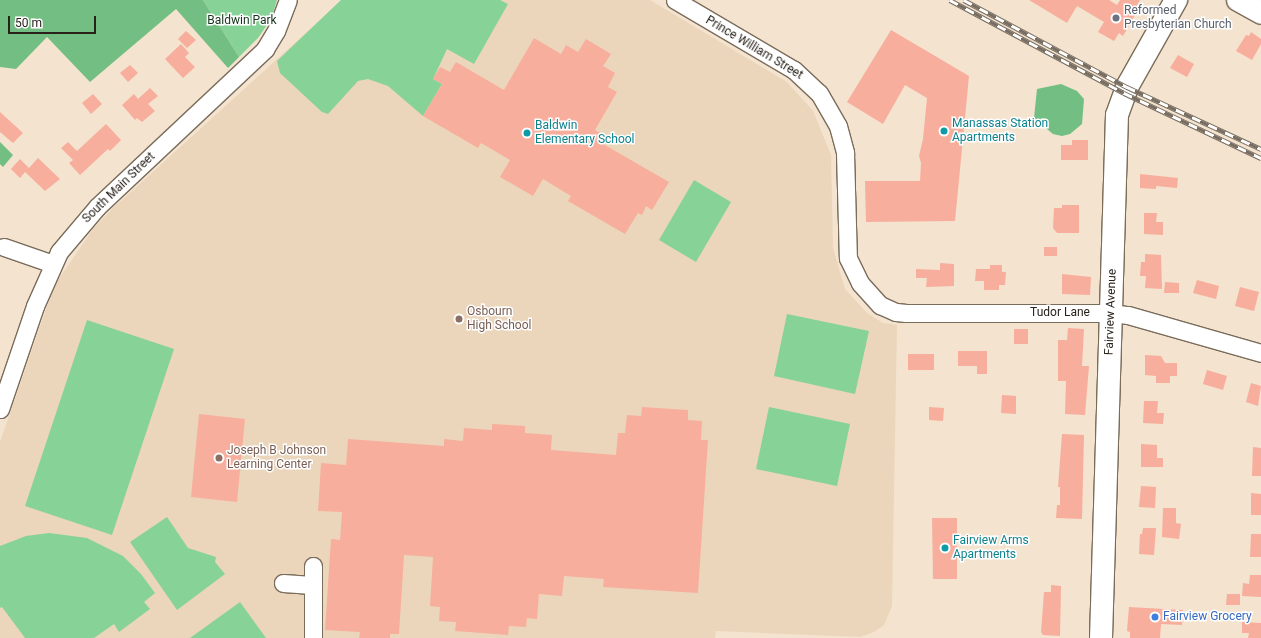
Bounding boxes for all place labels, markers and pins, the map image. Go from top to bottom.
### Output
place label: Reformed Presbyterian Church [1124,4,1232,32]
marker: Reformed Presbyterian Church [1111,13,1121,23]
place label: Manassas Station Apartments [952,117,1048,145]
place label: Baldwin Elementary School [535,119,635,147]
marker: Manassas Station Apartments [939,126,949,136]
marker: Baldwin Elementary School [522,128,532,138]
place label: Osbourn High School [467,305,531,333]
marker: Osbourn High School [454,314,464,324]
place label: Joseph B Johnson Learning Center [227,444,326,472]
marker: Joseph B Johnson Learning Center [214,453,224,463]
place label: Fairview Arms Apartments [953,534,1029,562]
marker: Fairview Arms Apartments [940,543,950,553]
place label: Fairview Grocery [1163,610,1252,624]
marker: Fairview Grocery [1150,612,1160,622]

